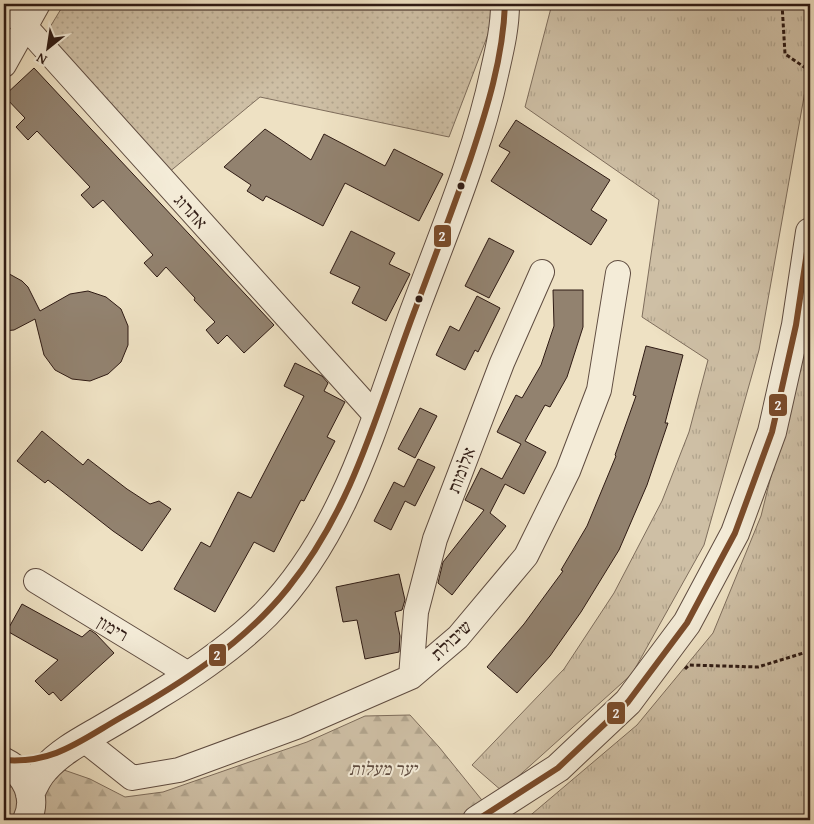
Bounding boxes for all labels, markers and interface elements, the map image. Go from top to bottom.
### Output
north arrow [22,22,72,72]
text: N [32,48,51,70]
unlabelled marker [456,181,466,191]
street label: אתרוג [168,187,214,235]
line badge: 2 [433,224,452,248]
text: 2 [438,226,446,246]
unlabelled marker [414,294,424,304]
line badge: 2 [768,393,788,417]
text: 2 [774,395,782,415]
street label: אלומות [440,443,482,497]
street label: רימון [92,608,134,648]
street label: שיבולת [424,613,478,667]
line badge: 2 [208,643,227,667]
text: 2 [213,645,221,665]
line badge: 2 [606,701,626,725]
text: 2 [612,703,620,723]
park label: יער מעלות [349,755,419,782]

